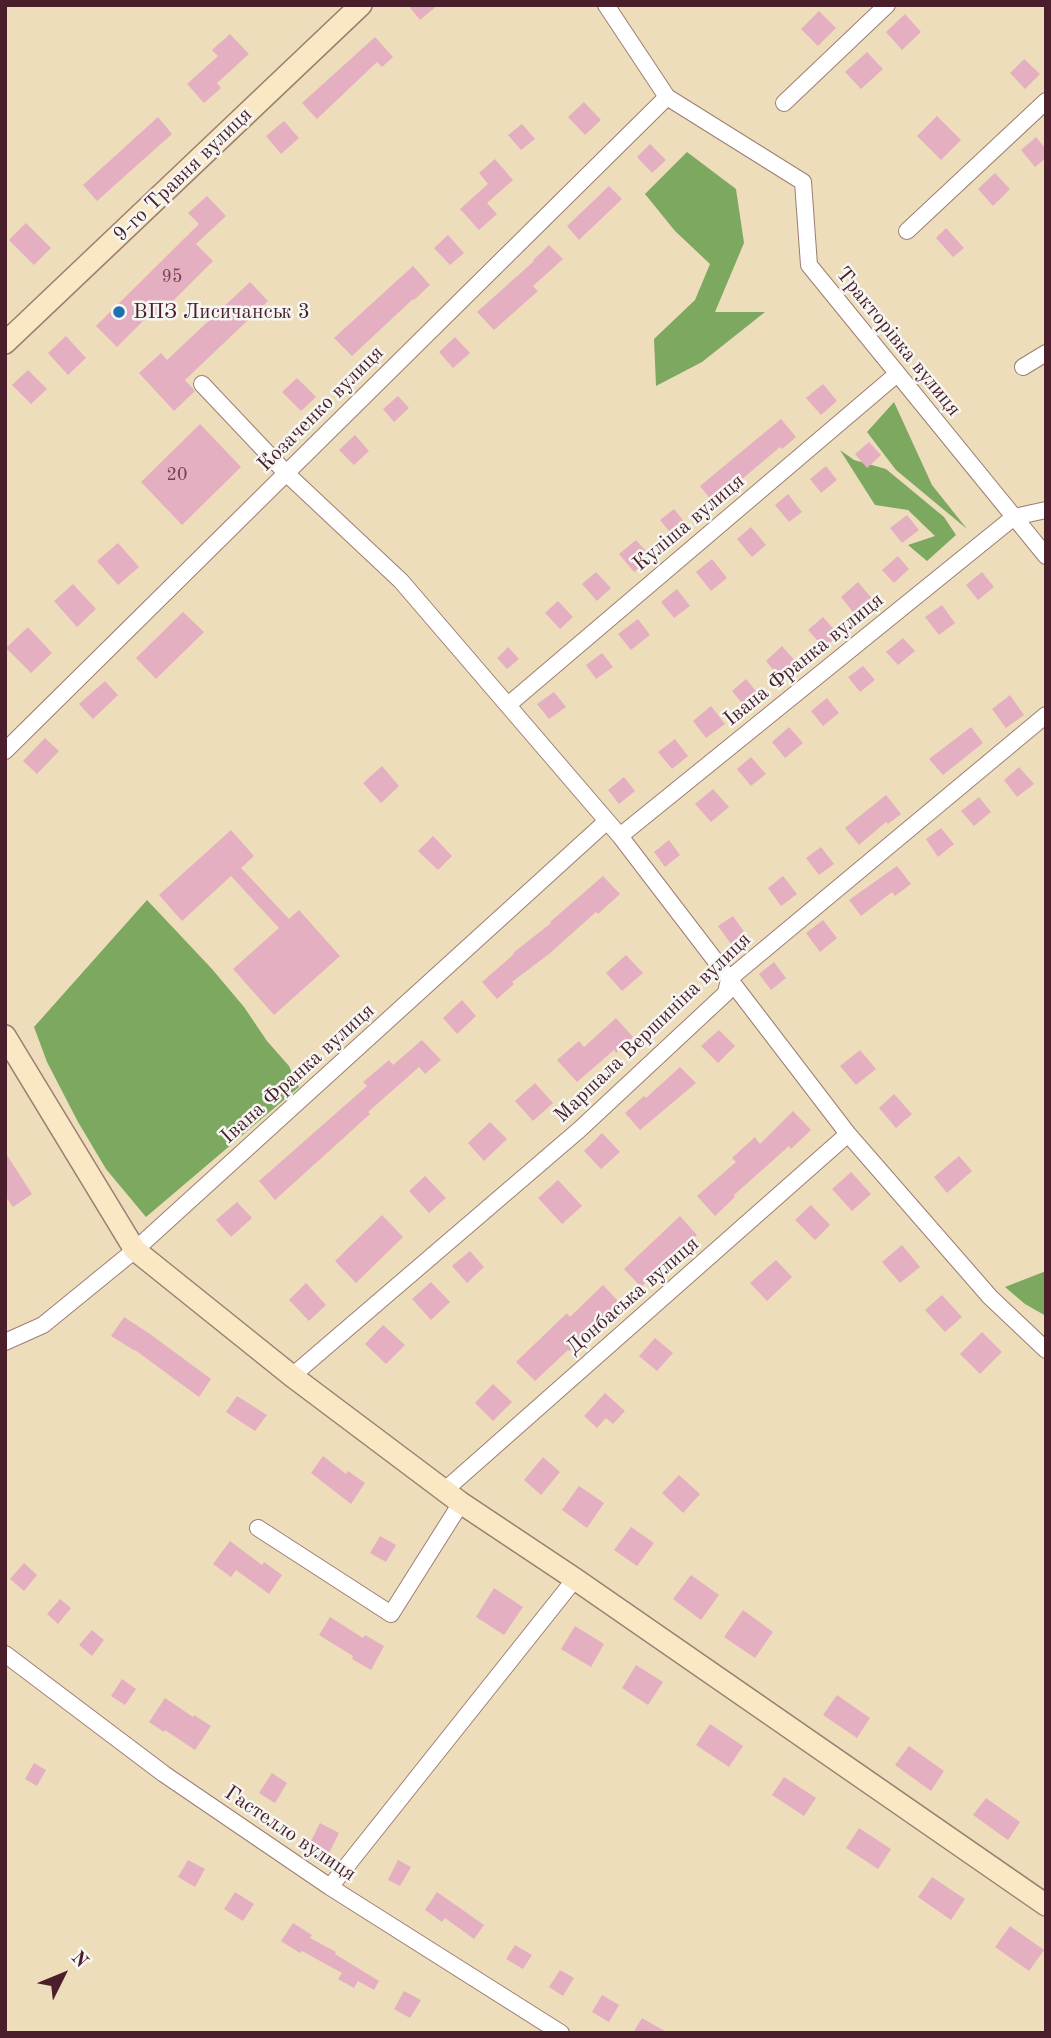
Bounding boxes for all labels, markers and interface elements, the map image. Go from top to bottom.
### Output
street label: 9-го Травня вулиця [108,102,258,248]
street label: Тракторівка вулиця [830,262,966,422]
house number: 95 [162,266,182,288]
place label: ВПЗ Лисичанськ 3 [133,299,310,325]
marker: ВПЗ Лисичанськ 3 [111,304,127,320]
street label: Козаченко вулиця [253,341,389,477]
house number: 20 [167,464,187,486]
street label: Куліша вулиця [628,469,750,577]
street label: Івана Франка вулиця [719,588,889,732]
street label: Маршала Вершиніна вулиця [549,927,757,1129]
street label: Івана Франка вулиця [216,998,380,1150]
street label: Донбаська вулиця [562,1232,704,1360]
street label: Гастелло вулиця [219,1781,361,1887]
north arrow [28,1940,98,2010]
text: N [67,1949,91,1972]

